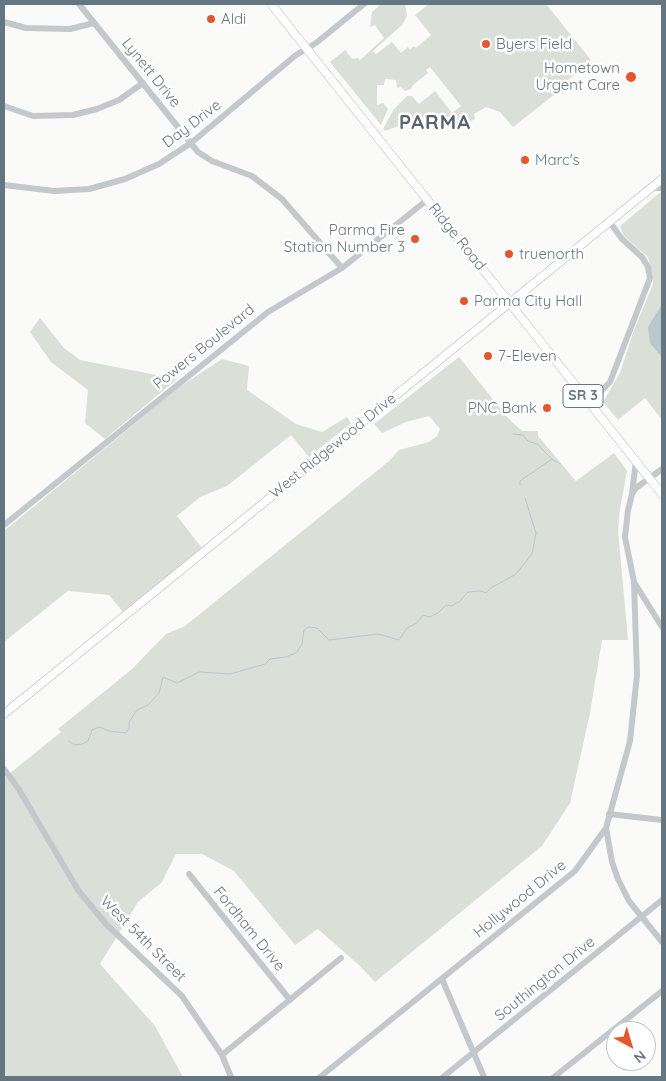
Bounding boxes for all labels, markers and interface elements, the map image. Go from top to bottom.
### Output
place label: Aldi [221,10,246,28]
marker: Aldi [205,13,217,25]
street label: Lynett Drive [118,35,184,111]
place label: Byers Field [496,35,572,53]
marker: Byers Field [480,38,492,50]
place label: Hometown Urgent Care [536,59,620,94]
marker: Hometown Urgent Care [624,70,638,84]
street label: Day Drive [159,96,225,152]
district label: PARMA [398,111,472,135]
place label: Marc's [535,151,580,169]
marker: Marc's [519,154,531,166]
street label: Ridge Road [424,200,490,274]
place label: Parma Fire Station Number 3 [284,221,405,256]
marker: Parma Fire Station Number 3 [409,233,421,245]
place label: truenorth [519,245,584,263]
marker: truenorth [503,248,515,260]
place label: Parma City Hall [474,292,582,310]
marker: Parma City Hall [458,295,470,307]
street label: Powers Boulevard [150,301,258,393]
place label: 7-Eleven [498,347,557,365]
marker: 7-Eleven [482,350,494,362]
road number: SR 3 [563,384,603,408]
street label: West Ridgewood Drive [266,389,400,503]
place label: PNC Bank [468,399,537,417]
marker: PNC Bank [541,402,553,414]
street label: Hollywood Drive [470,856,570,942]
street label: Fordham Drive [209,883,289,975]
street label: West 54th Street [96,892,190,986]
street label: Southington Drive [491,933,599,1025]
north arrow [606,1021,656,1071]
text: N [630,1047,649,1067]

